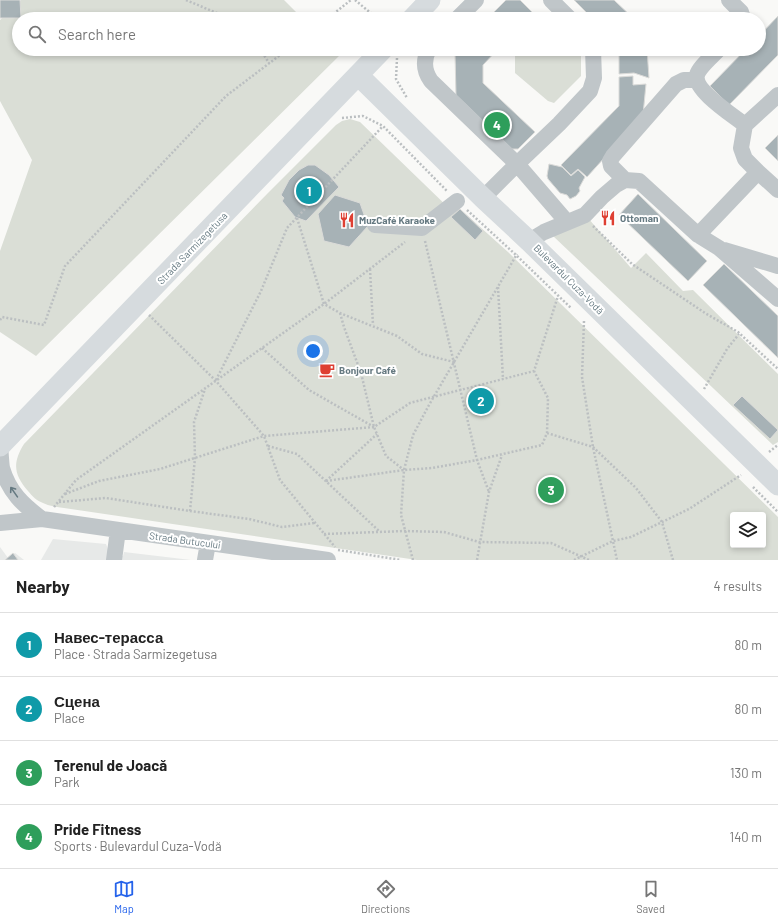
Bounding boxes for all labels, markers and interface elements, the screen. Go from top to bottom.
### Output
search box [12,12,766,56]
icon: search [26,23,48,45]
text: Search here [58,25,136,43]
pin: 4 [484,110,510,140]
pin: 1 [296,176,322,206]
street label: Strada Sarmizegetusa [155,209,229,287]
restaurant icon: Ottoman [599,209,617,227]
restaurant icon: MuzCafé Karaoke [338,211,356,229]
place label: Ottoman [620,212,658,224]
place label: MuzCafé Karaoke [359,214,435,226]
street label: Bulevardul Cuza-Vodă [532,242,606,316]
your location [303,341,323,361]
cafe icon: Bonjour Café [318,361,336,379]
place label: Bonjour Café [339,364,396,376]
pin: 2 [468,386,494,416]
pin: 3 [538,475,564,505]
one-way arrow [10,487,18,498]
map controls [730,512,766,548]
button: layers [730,512,766,548]
street label: Strada Butucului [148,529,222,551]
text: Nearby [16,576,70,596]
text: 4 results [714,578,762,594]
text: Навес-терасса [54,628,163,646]
text: 1 [27,637,31,653]
text: 80 m [735,637,762,653]
text: Place · Strada Sarmizegetusa [54,646,217,662]
text: Сцена [54,692,100,710]
text: 2 [25,701,33,717]
text: 80 m [735,701,762,717]
text: Place [54,710,85,726]
text: Terenul de Joacă [54,756,167,774]
text: 3 [25,765,33,781]
text: 130 m [730,765,762,781]
text: Park [54,774,80,790]
text: Pride Fitness [54,820,141,838]
text: 4 [25,829,33,845]
text: 140 m [730,829,762,845]
text: Sports · Bulevardul Cuza-Vodă [54,838,222,854]
tab: Map [113,878,135,915]
tab: Directions [361,878,410,915]
tab: Saved [636,878,665,915]

